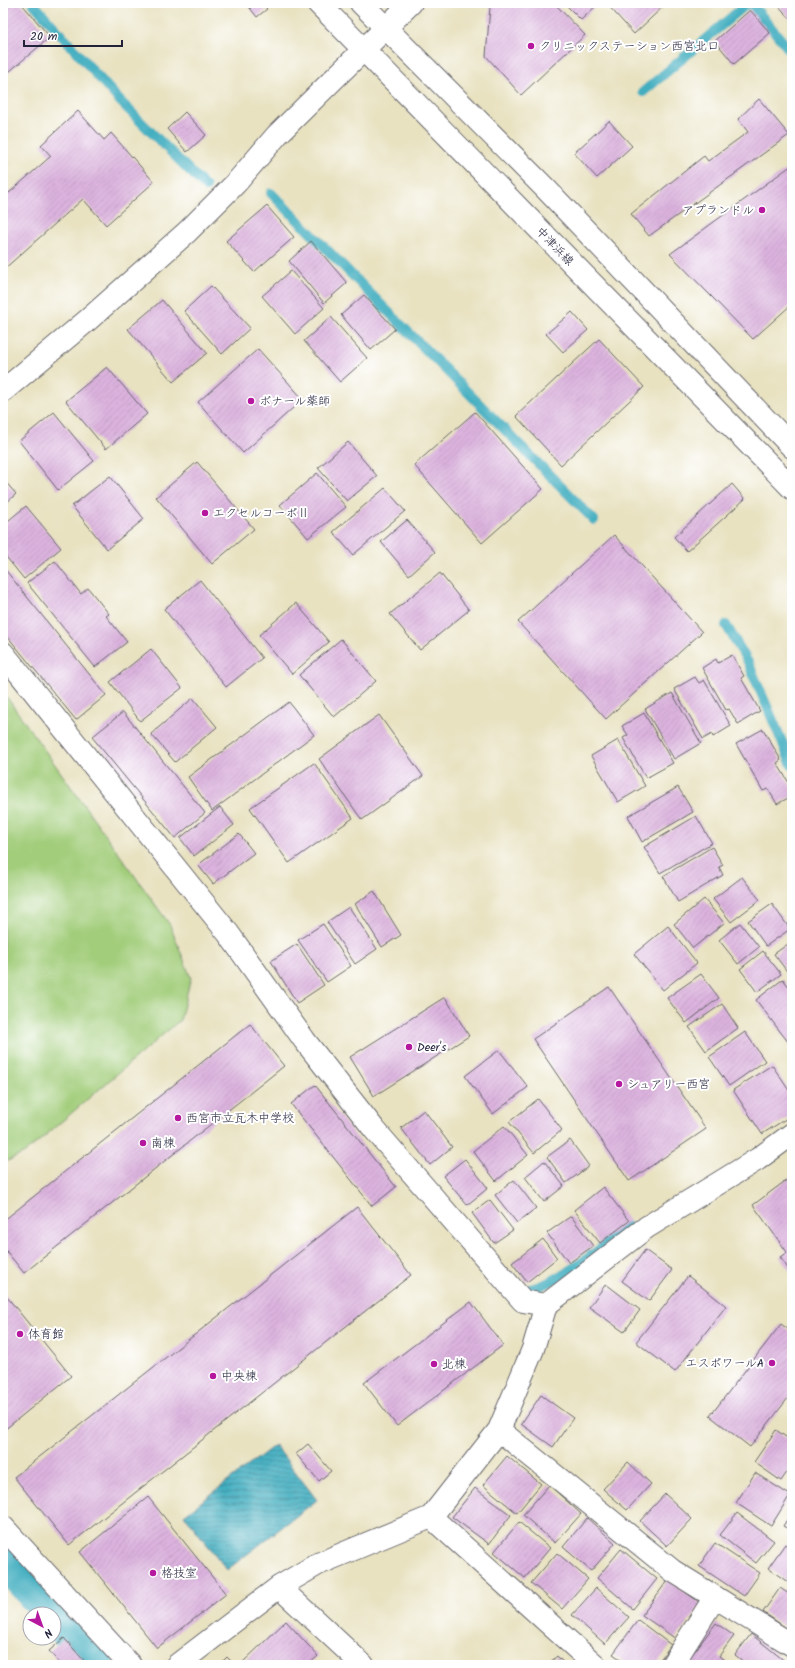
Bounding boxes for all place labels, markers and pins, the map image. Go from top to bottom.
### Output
place label: クリニックステーション西宮北口 [539,37,719,56]
marker: クリニックステーション西宮北口 [526,41,536,51]
place label: アプランドル [682,201,754,220]
marker: アプランドル [757,205,767,215]
place label: ボナール薬師 [259,392,330,411]
marker: ボナール薬師 [246,396,256,406]
place label: エクセルコーポⅡ [213,504,309,523]
marker: エクセルコーポⅡ [200,508,210,518]
place label: Deer's [417,1038,446,1057]
marker: Deer's [404,1042,414,1052]
place label: シュアリー西宮 [627,1075,710,1094]
marker: シュアリー西宮 [614,1079,624,1089]
place label: 西宮市立瓦木中学校 [186,1109,294,1128]
marker: 西宮市立瓦木中学校 [173,1113,183,1123]
place label: 南棟 [151,1134,175,1153]
marker: 南棟 [138,1138,148,1148]
place label: 体育館 [28,1325,64,1344]
marker: 体育館 [15,1329,25,1339]
place label: エスポワールA [685,1354,764,1373]
place label: 北棟 [442,1355,466,1374]
marker: エスポワールA [767,1358,777,1368]
marker: 北棟 [429,1359,439,1369]
place label: 中央棟 [221,1367,257,1386]
marker: 中央棟 [208,1371,218,1381]
place label: 格技室 [161,1564,197,1583]
marker: 格技室 [148,1568,158,1578]

